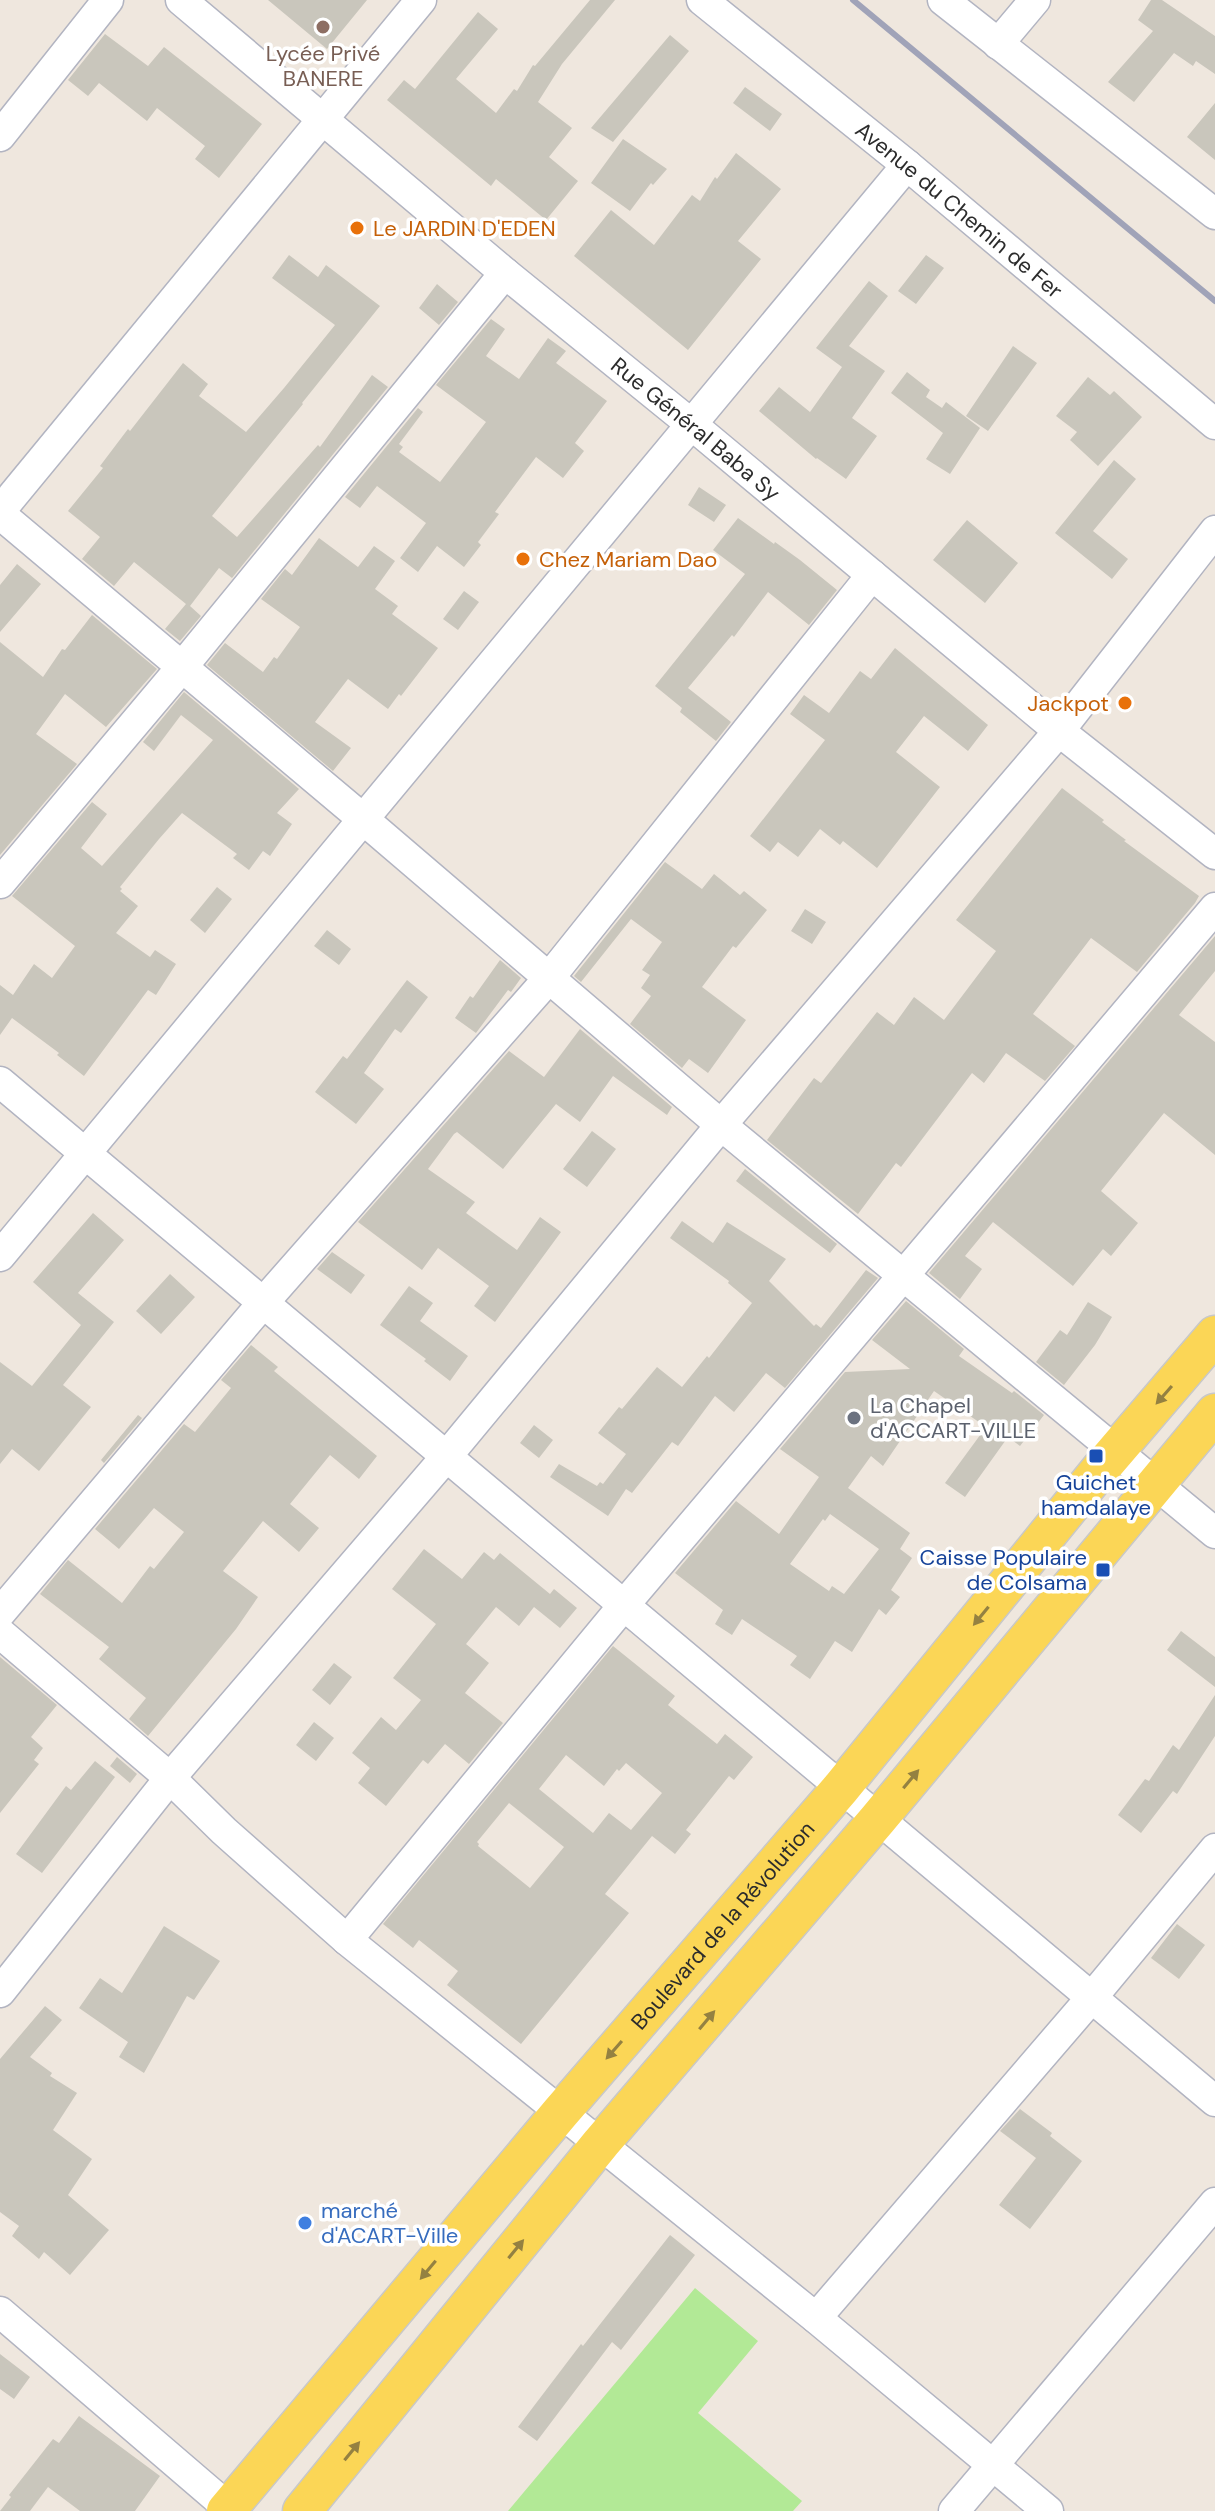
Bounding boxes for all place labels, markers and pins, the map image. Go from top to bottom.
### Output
marker: Lycée Privé BANERE [314,18,332,36]
place label: Lycée Privé BANERE [266,39,380,93]
place label: Le JARDIN D'EDEN [373,214,556,243]
marker: Le JARDIN D'EDEN [348,219,366,237]
place label: Chez Mariam Dao [539,545,717,574]
marker: Chez Mariam Dao [514,550,532,568]
place label: Jackpot [1027,689,1109,718]
marker: Jackpot [1116,694,1134,712]
place label: La Chapel d'ACCART-VILLE [870,1391,1036,1445]
marker: La Chapel d'ACCART-VILLE [845,1409,863,1427]
marker: Guichet hamdalaye [1087,1447,1105,1465]
place label: Guichet hamdalaye [1041,1468,1151,1522]
place label: Caisse Populaire de Colsama [920,1543,1087,1597]
marker: Caisse Populaire de Colsama [1094,1561,1112,1579]
place label: marché d'ACART-Ville [321,2196,458,2250]
marker: marché d'ACART-Ville [296,2214,314,2232]

